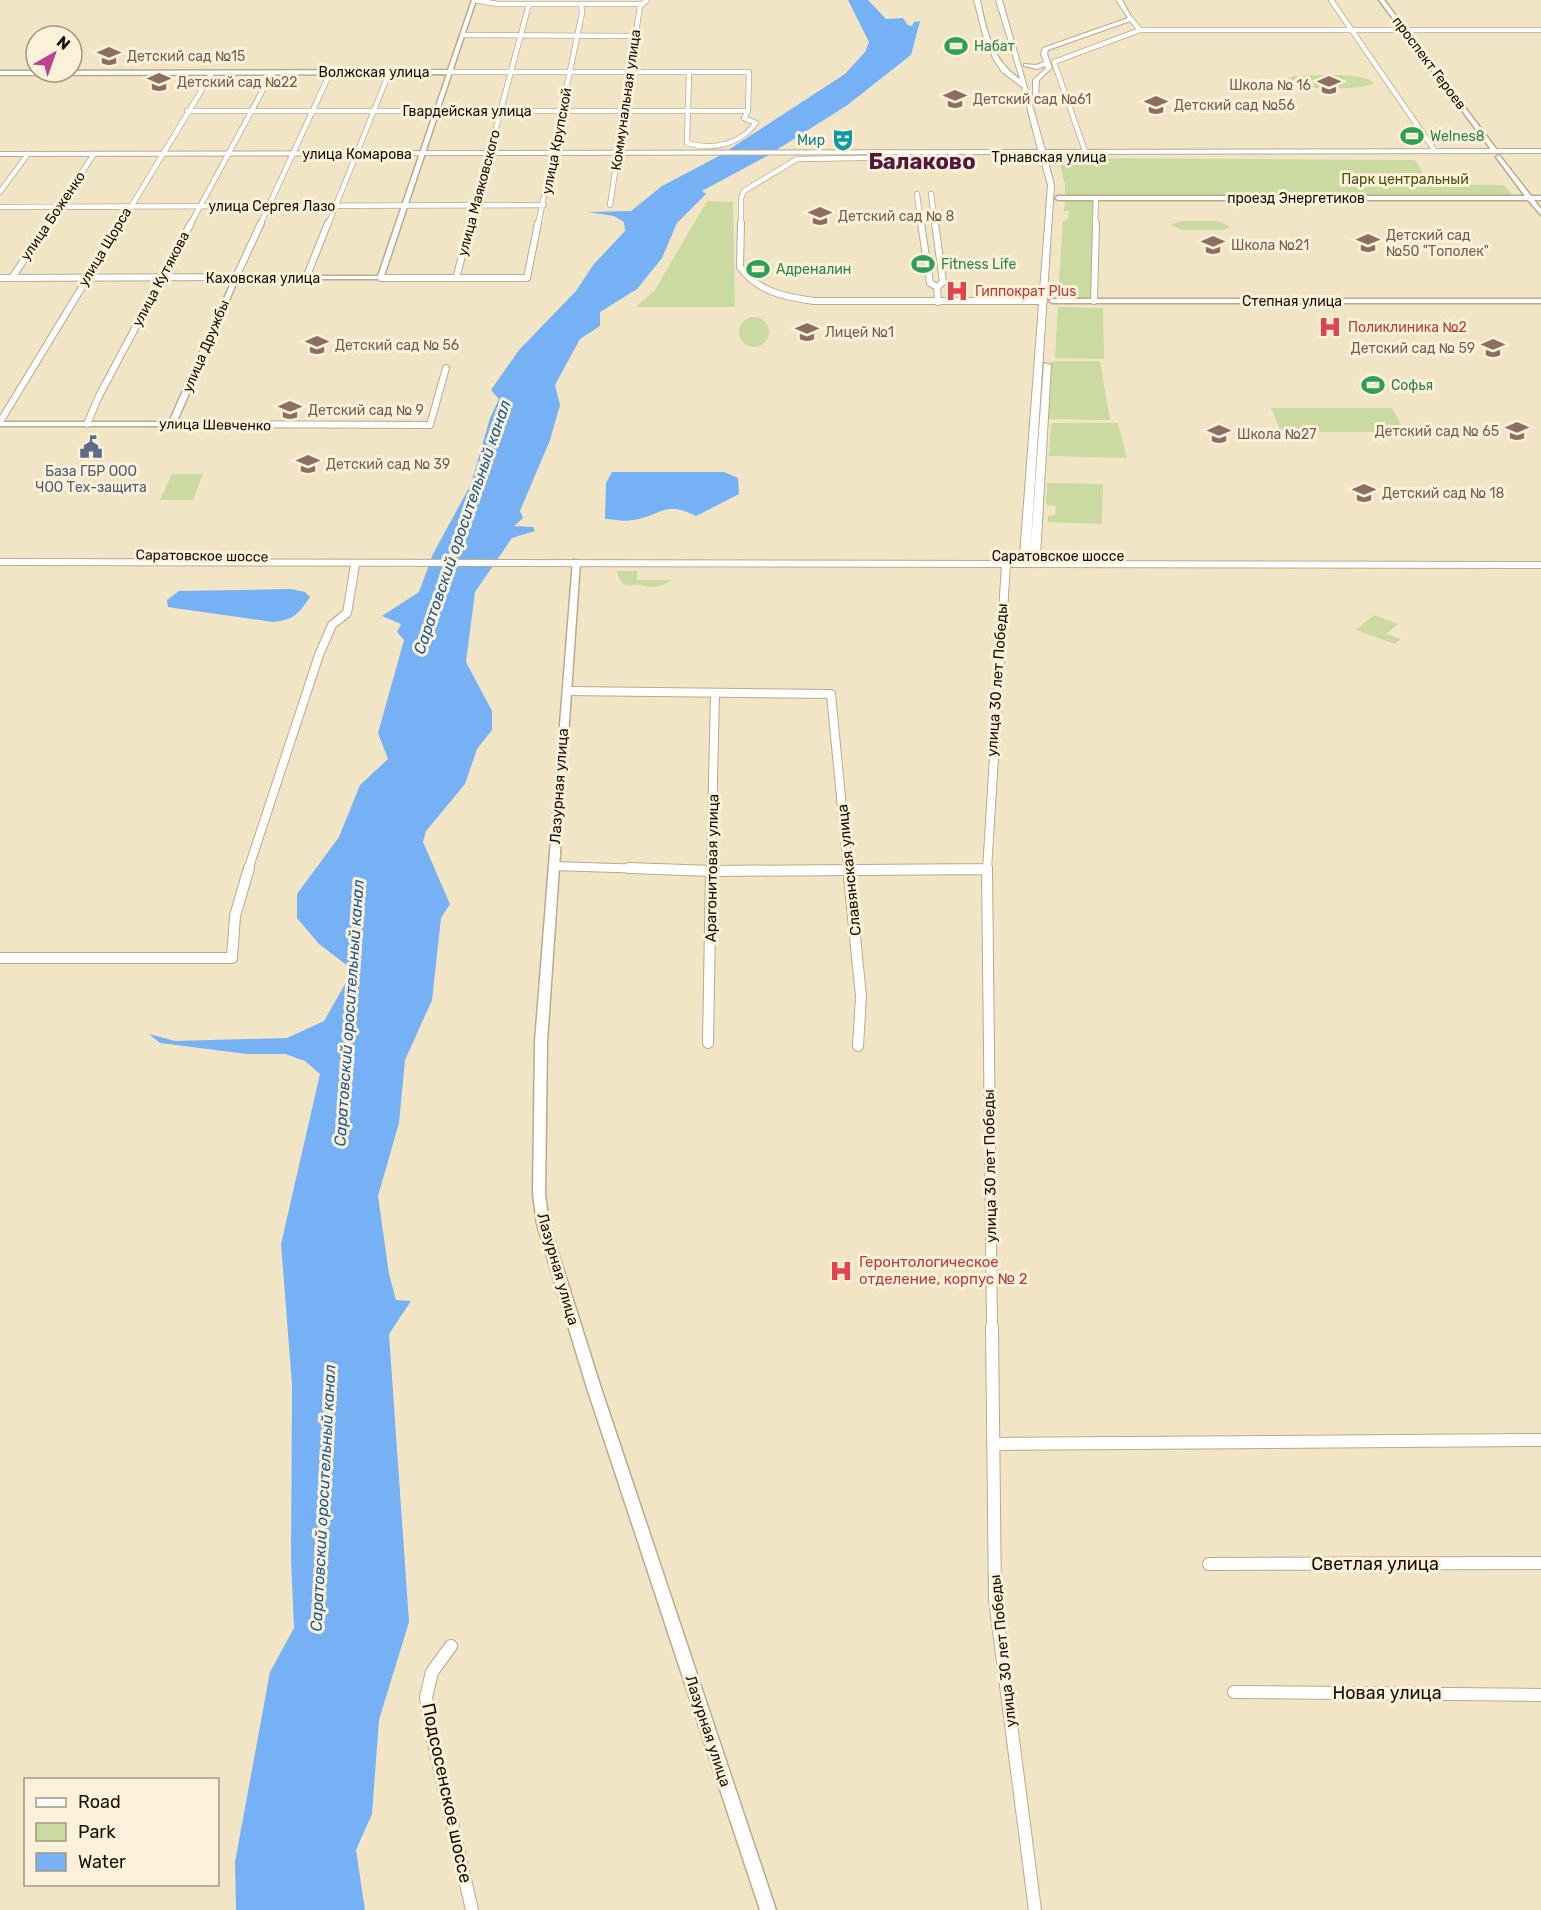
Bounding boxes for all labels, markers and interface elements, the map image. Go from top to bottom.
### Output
street label: проспект Героев [1388,13,1470,113]
north arrow [24,24,84,84]
street label: Коммунальная улица [608,28,644,172]
text: N [53,32,74,54]
sports icon: Набат [943,33,969,59]
place label: Набат [974,38,1015,55]
school or university icon: Детский сад №15 [96,43,122,69]
place label: Детский сад №15 [127,48,245,65]
street label: Волжская улица [319,64,429,81]
school or university icon: Детский сад №22 [146,69,172,95]
school or university icon: Школа № 16 [1316,72,1342,98]
place label: Детский сад №22 [177,74,298,91]
place label: Школа № 16 [1229,77,1311,94]
street label: улица Крупской [538,86,576,196]
school or university icon: Детский сад №61 [942,86,968,112]
place label: Детский сад №61 [973,91,1091,108]
school or university icon: Детский сад №56 [1143,92,1169,118]
place label: Детский сад №56 [1174,97,1295,114]
street label: Гвардейская улица [402,103,532,120]
sports icon: Welnes8 [1399,123,1425,149]
theatre icon: Мир [830,127,856,153]
street label: улица Маяковского [454,128,504,258]
place label: Welnes8 [1430,128,1485,145]
place label: Мир [797,132,825,149]
street label: улица Комарова [302,146,412,163]
district label: Балаково [868,148,976,175]
street label: Трнавская улица [992,149,1106,166]
street label: улица Боженко [17,168,89,264]
park label: Парк центральный [1341,171,1469,188]
street label: проезд Энергетиков [1227,190,1365,207]
street label: улица Сергея Лазо [209,198,335,215]
school or university icon: Детский сад № 8 [807,203,833,229]
street label: улица Щорса [75,204,135,290]
place label: Детский сад № 8 [838,208,955,225]
place label: Детский сад №50 "Тополек" [1386,227,1489,260]
street label: улица Кутякова [129,229,193,329]
school or university icon: Детский сад №50 "Тополек" [1355,230,1381,256]
school or university icon: Школа №21 [1200,232,1226,258]
place label: Школа №21 [1231,237,1309,254]
sports icon: Fitness Life [910,251,936,277]
sports icon: Адреналин [745,256,771,282]
place label: Fitness Life [941,256,1017,273]
place label: Адреналин [776,261,851,278]
street label: Каховская улица [206,270,320,287]
hospital icon: Гиппократ Plus [944,278,970,304]
place label: Гиппократ Plus [975,283,1076,300]
street label: Степная улица [1242,293,1342,310]
street label: улица Дружбы [179,297,233,395]
hospital icon: Поликлиника №2 [1317,314,1343,340]
school or university icon: Лицей №1 [794,319,820,345]
place label: Поликлиника №2 [1348,319,1467,336]
place label: Лицей №1 [825,324,894,341]
school or university icon: Детский сад № 56 [304,332,330,358]
school or university icon: Детский сад № 59 [1480,335,1506,361]
place label: Детский сад № 56 [335,337,459,354]
place label: Детский сад № 59 [1351,340,1475,357]
sports icon: Софья [1360,372,1386,398]
place label: Софья [1391,377,1433,394]
school or university icon: Детский сад № 9 [277,397,303,423]
water label: Саратовский оросительный канал [409,397,515,657]
place label: Детский сад № 9 [308,402,424,419]
street label: улица Шевченко [159,416,271,434]
school or university icon: Детский сад № 65 [1504,418,1530,444]
school or university icon: Школа №27 [1206,421,1232,447]
place label: Детский сад № 65 [1375,423,1499,440]
place label: Школа №27 [1237,426,1316,443]
public building icon: База ГБР ООО ЧОО Тех-защита [78,434,104,460]
school or university icon: Детский сад № 39 [295,451,321,477]
place label: Детский сад № 39 [326,456,450,473]
place label: База ГБР ООО ЧОО Тех-защита [35,463,147,496]
school or university icon: Детский сад № 18 [1351,480,1377,506]
place label: Детский сад № 18 [1382,485,1505,502]
street label: Саратовское шоссе [135,546,269,566]
street label: Саратовское шоссе [992,548,1125,565]
street label: улица 30 лет Победы [983,603,1011,757]
street label: Лазурная улица [546,727,572,845]
street label: Арагонитовая улица [702,794,722,942]
street label: Славянская улица [833,803,865,937]
water label: Саратовский оросительный канал [330,879,368,1147]
street label: улица 30 лет Победы [980,1089,1000,1243]
street label: Лазурная улица [533,1211,583,1327]
place label: Геронтологическое отделение, корпус № 2 [859,1253,1028,1288]
hospital icon: Геронтологическое отделение, корпус № 2 [828,1258,854,1284]
water label: Саратовский оросительный канал [307,1364,339,1632]
street label: Светлая улица [1311,1553,1439,1575]
street label: улица 30 лет Победы [986,1574,1020,1728]
street label: Лазурная улица [682,1673,734,1789]
street label: Новая улица [1332,1682,1442,1704]
street label: Подсосенское шоссе [417,1701,477,1885]
legend [24,1778,219,1886]
text: Road [78,1791,121,1813]
text: Park [78,1821,116,1843]
text: Water [78,1851,126,1873]

